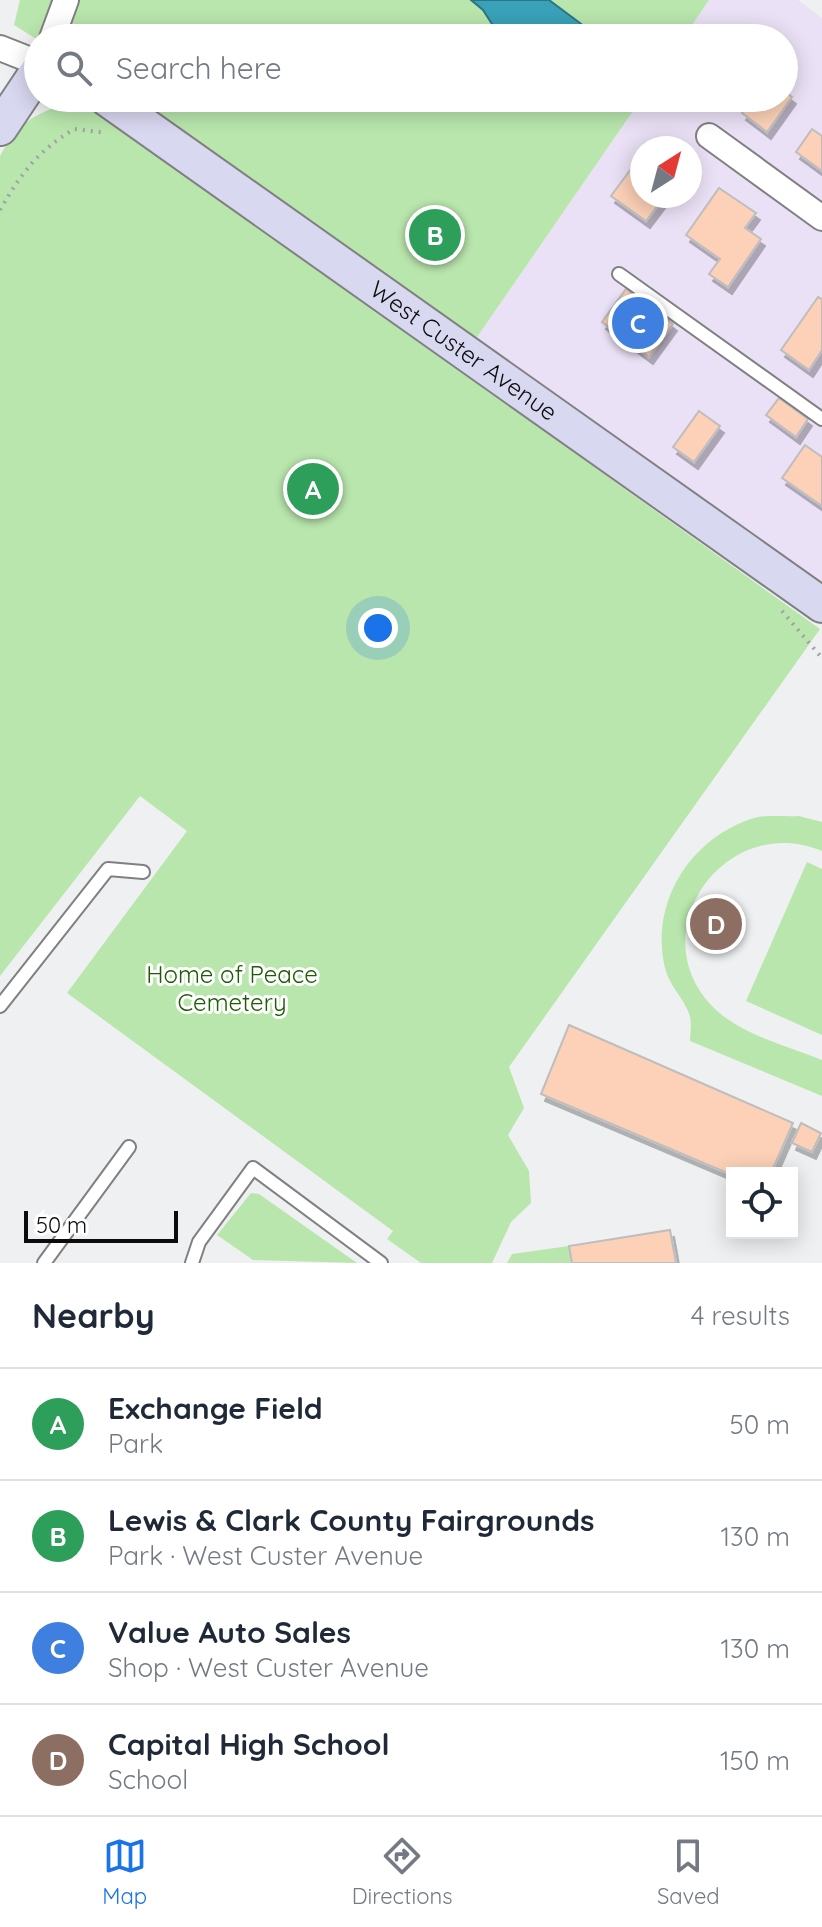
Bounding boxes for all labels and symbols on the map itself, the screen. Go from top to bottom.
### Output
north arrow [630,136,702,208]
pin: B [409,205,461,265]
street label: West Custer Avenue [365,274,563,427]
pin: C [612,293,664,353]
pin: A [287,459,339,519]
your location [358,608,398,648]
pin: D [690,894,742,954]
park label: Home of Peace Cemetery [146,959,318,1017]
scale bar [24,1207,178,1243]

